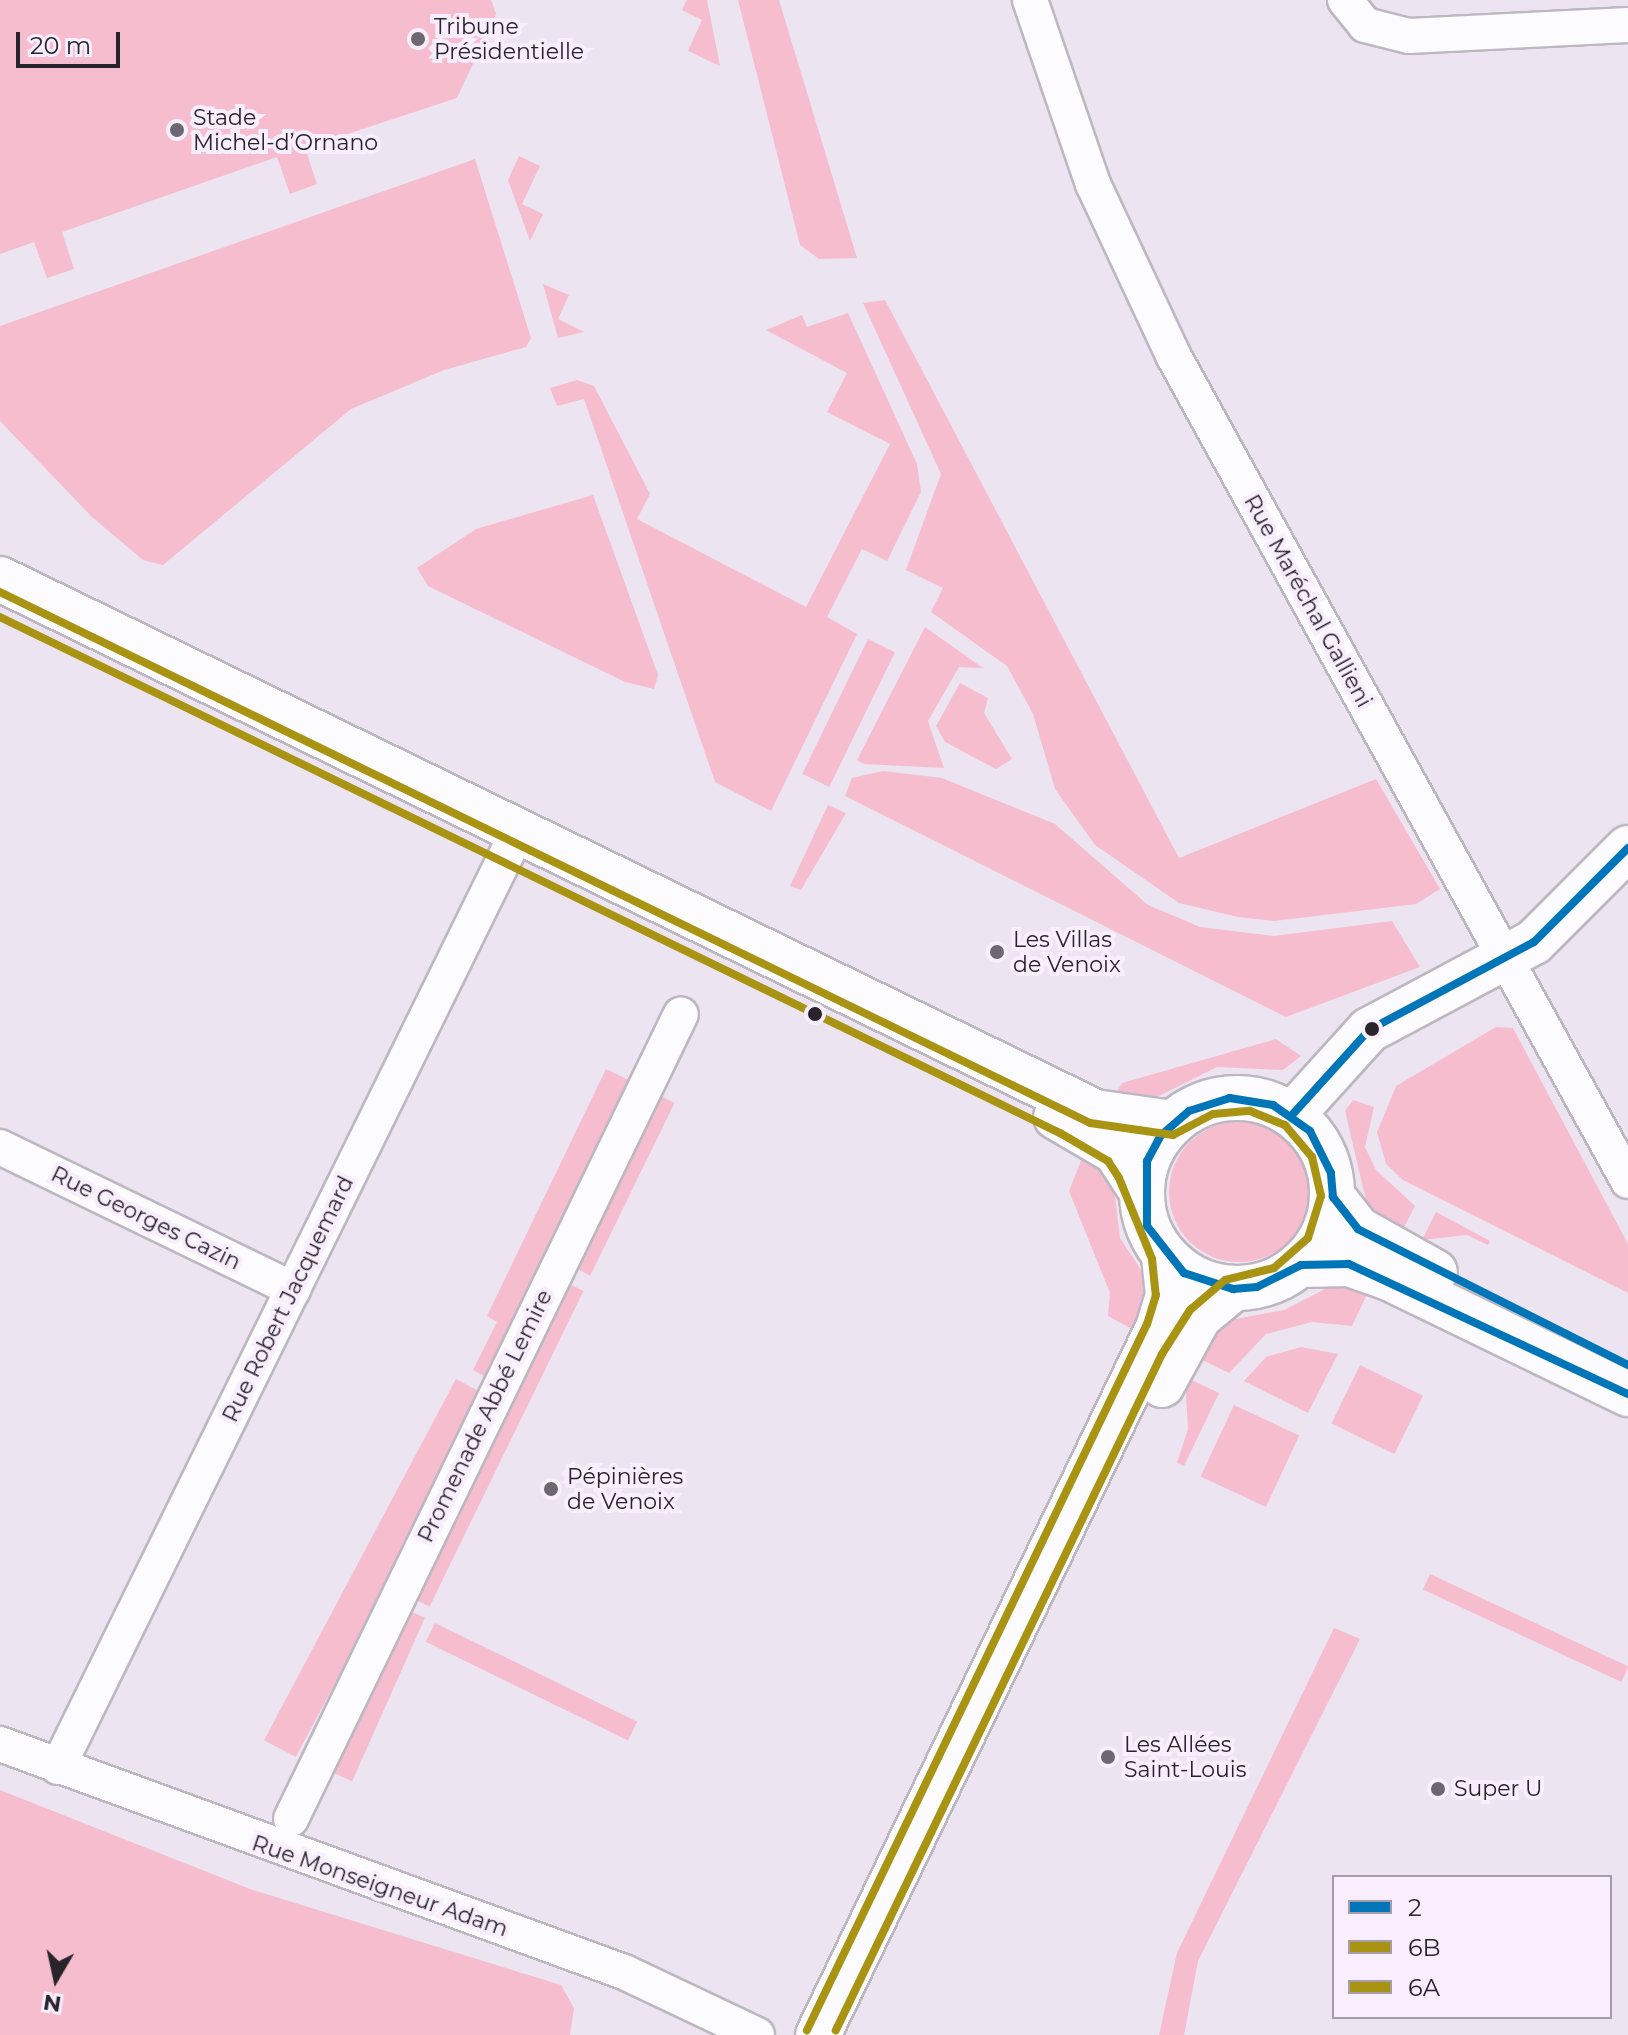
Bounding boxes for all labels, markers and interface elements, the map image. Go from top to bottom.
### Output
place label: Tribune Présidentielle [434,13,584,64]
scale bar [20,16,124,66]
marker: Tribune Présidentielle [409,30,427,48]
text: 20 m [30,31,91,60]
place label: Stade Michel-d’Ornano [193,104,378,156]
marker: Stade Michel-d’Ornano [168,121,186,139]
street label: Rue Maréchal Gallieni [1238,490,1378,712]
place label: Les Villas de Venoix [1013,926,1121,978]
marker: Les Villas de Venoix [988,943,1006,961]
unlabelled marker [807,1006,823,1022]
unlabelled marker [1364,1021,1380,1037]
street label: Rue Georges Cazin [47,1161,245,1275]
street label: Rue Robert Jacquemard [217,1172,359,1426]
street label: Promenade Abbé Lemire [412,1285,558,1547]
place label: Pépinières de Venoix [567,1463,683,1514]
marker: Pépinières de Venoix [542,1480,560,1498]
place label: Les Allées Saint-Louis [1124,1731,1246,1782]
marker: Les Allées Saint-Louis [1099,1748,1117,1766]
place label: Super U [1454,1776,1543,1802]
marker: Super U [1429,1780,1447,1798]
street label: Rue Monseigneur Adam [249,1830,511,1942]
legend [1332,1875,1612,2019]
text: 2 [1408,1893,1422,1922]
text: 6B [1408,1933,1441,1962]
north arrow [16,1939,96,2019]
text: 6A [1408,1973,1440,2002]
text: N [41,1988,63,2018]

